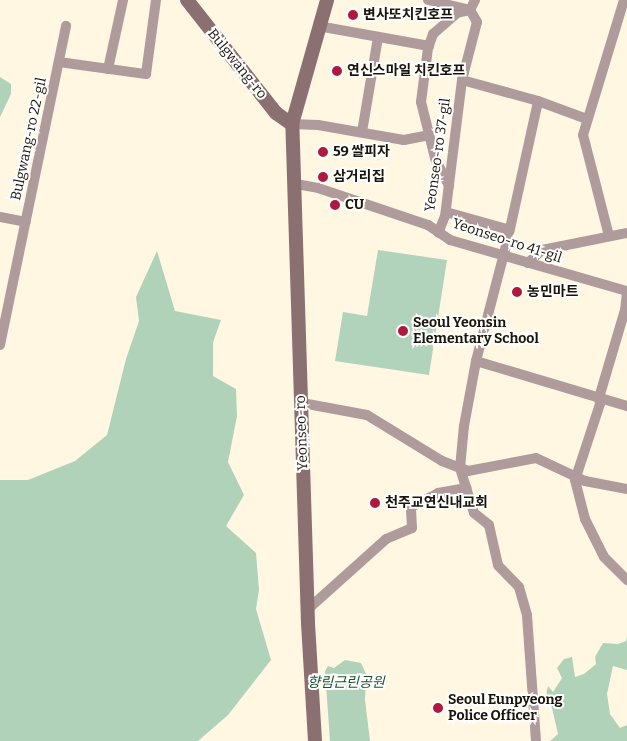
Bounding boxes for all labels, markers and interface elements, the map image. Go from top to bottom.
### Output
place label: 변사또치킨호프 [363,7,453,23]
marker: 변사또치킨호프 [347,9,359,21]
street label: Bulgwang-ro [204,26,270,102]
place label: 연신스마일 치킨호프 [347,63,465,79]
marker: 연신스마일 치킨호프 [331,65,343,77]
street label: Bulgwang-ro 22-gil [8,76,50,202]
street label: Yeonseo-ro 37-gil [422,97,454,213]
place label: 59 쌀피자 [333,144,390,160]
marker: 59 쌀피자 [317,146,329,158]
place label: 삼거리집 [333,169,385,185]
marker: 삼거리집 [317,171,329,183]
place label: CU [345,197,364,213]
marker: CU [329,199,341,211]
street label: Yeonseo-ro 41-gil [450,215,564,267]
place label: 농민마트 [527,284,579,300]
marker: 농민마트 [511,286,523,298]
place label: Seoul Yeonsin Elementary School [413,315,539,348]
marker: Seoul Yeonsin Elementary School [397,325,409,337]
street label: Yeonseo-ro [292,395,312,471]
place label: 천주교연신내교회 [385,495,488,511]
marker: 천주교연신내교회 [369,497,381,509]
park label: 향림근린공원 [307,675,385,691]
place label: Seoul Eunpyeong Police Officer [448,692,563,724]
marker: Seoul Eunpyeong Police Officer [432,702,444,714]

